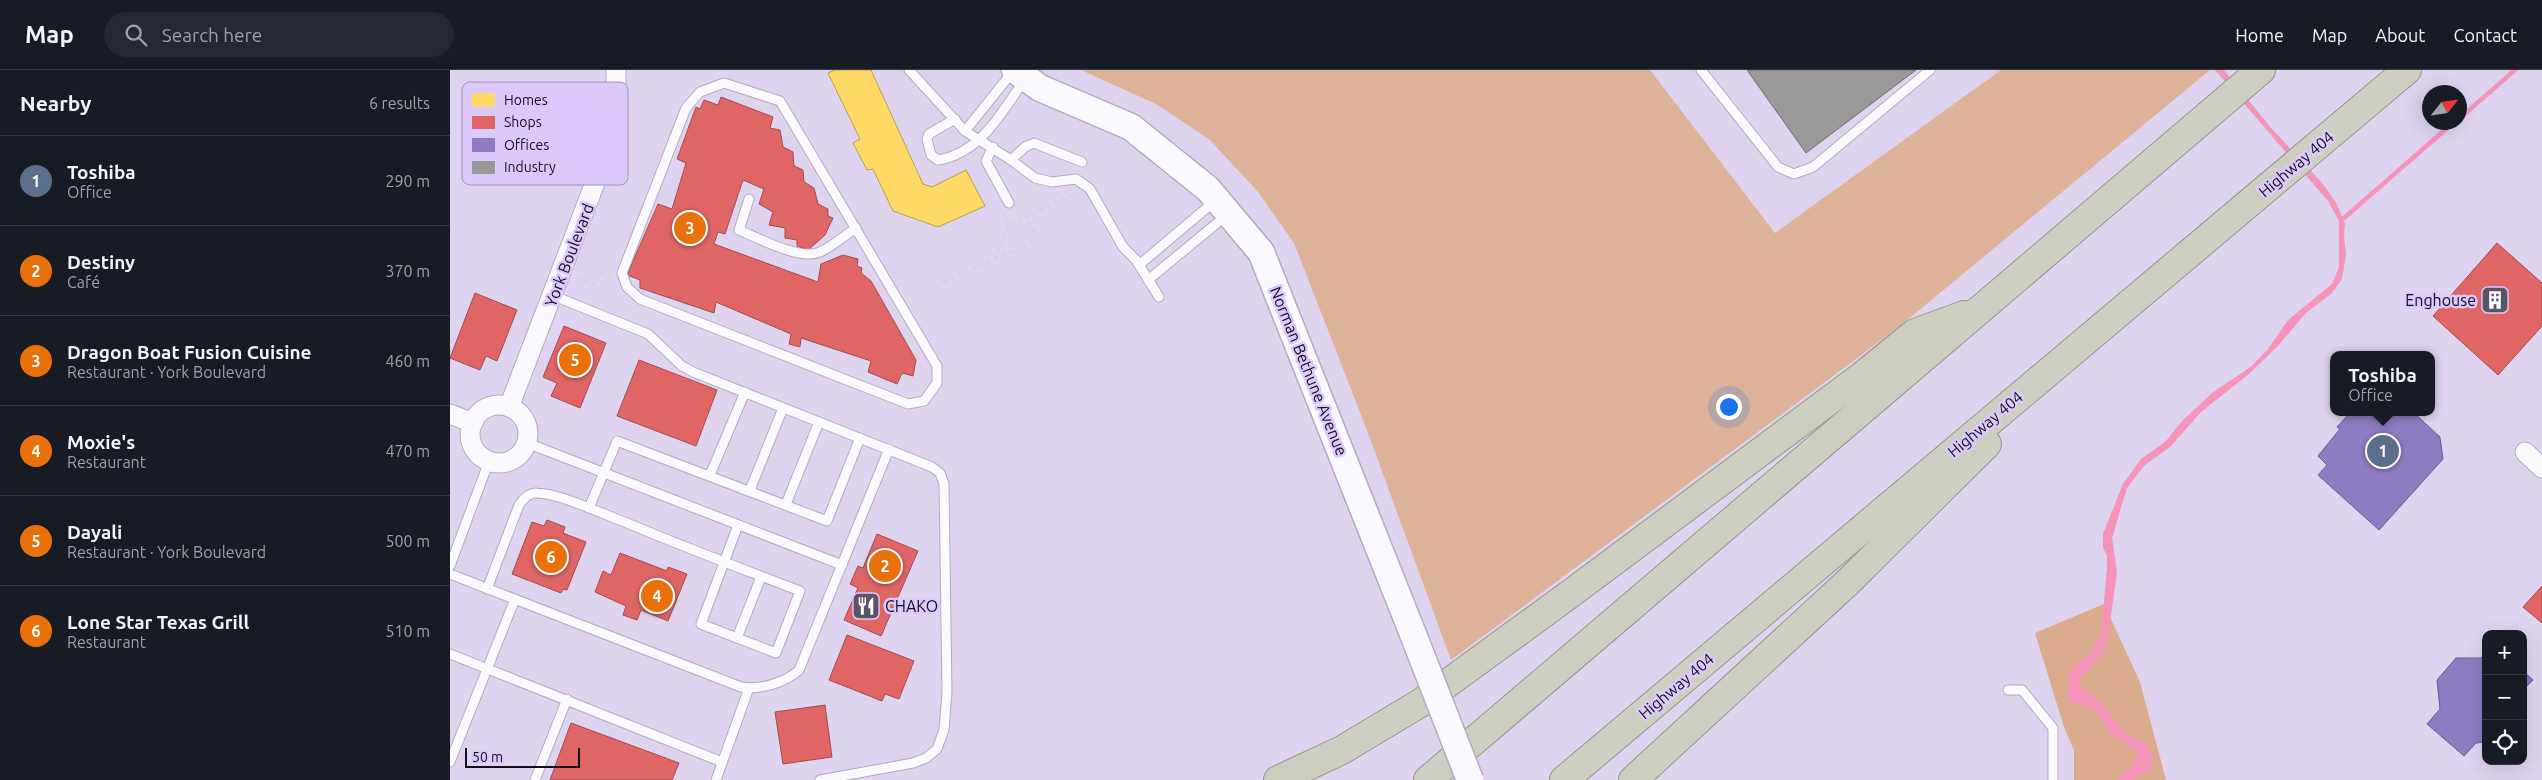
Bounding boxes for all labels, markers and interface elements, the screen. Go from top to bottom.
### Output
search box [104,12,454,57]
text: Map [25,21,74,48]
icon: search [122,21,150,49]
text: Search here [162,24,262,46]
text: Home [2235,25,2284,45]
text: Map [2312,25,2347,45]
text: About [2375,25,2425,45]
text: Contact [2453,25,2517,45]
legend [462,82,628,185]
north arrow [2422,85,2467,130]
text: Nearby [20,91,91,115]
text: Homes [504,92,548,108]
text: 6 results [369,94,430,112]
text: Shops [504,114,542,130]
street label: Highway 404 [2255,127,2337,201]
text: Offices [504,137,549,153]
text: Industry [504,159,556,175]
text: Toshiba [67,161,136,183]
text: 1 [31,172,41,190]
text: 290 m [385,172,430,190]
text: Office [67,183,112,201]
street label: York Boulevard [541,201,597,309]
pin: 3 [674,209,706,247]
text: Destiny [67,251,135,273]
text: 2 [31,262,41,280]
text: 370 m [385,262,430,280]
text: Café [67,273,100,291]
street label: Norman Bethune Avenue [1267,284,1351,458]
building icon: Enghouse [2480,285,2510,315]
place label: Enghouse [2405,291,2476,309]
text: Dragon Boat Fusion Cuisine [67,341,311,363]
pin: 5 [559,341,591,379]
popup [2330,351,2435,416]
text: 3 [31,352,41,370]
text: 460 m [385,352,430,370]
text: Restaurant · York Boulevard [67,363,266,381]
text: Toshiba [2348,364,2417,386]
text: Office [2348,386,2393,404]
street label: Highway 404 [1944,387,2026,461]
your location [1716,394,1742,420]
text: Moxie's [67,431,135,453]
pin: 1 [2367,432,2399,470]
text: 4 [31,442,41,460]
text: 470 m [385,442,430,460]
text: Restaurant [67,453,146,471]
text: Dayali [67,521,122,543]
text: 5 [31,532,41,550]
text: 500 m [385,532,430,550]
pin: 6 [535,538,567,576]
text: Restaurant · York Boulevard [67,543,266,561]
pin: 2 [869,547,901,585]
pin: 4 [641,577,673,615]
restaurant icon: CHAKO [851,591,881,621]
place label: CHAKO [885,597,938,615]
text: Lone Star Texas Grill [67,611,249,633]
text: 6 [31,622,41,640]
text: 510 m [385,622,430,640]
map controls [2482,630,2527,765]
button: + [2482,630,2527,675]
text: Restaurant [67,633,146,651]
street label: Highway 404 [1635,649,1717,723]
button: − [2482,675,2527,720]
button: locate [2482,720,2527,765]
scale bar [465,745,580,768]
text: 50 m [472,749,503,765]

